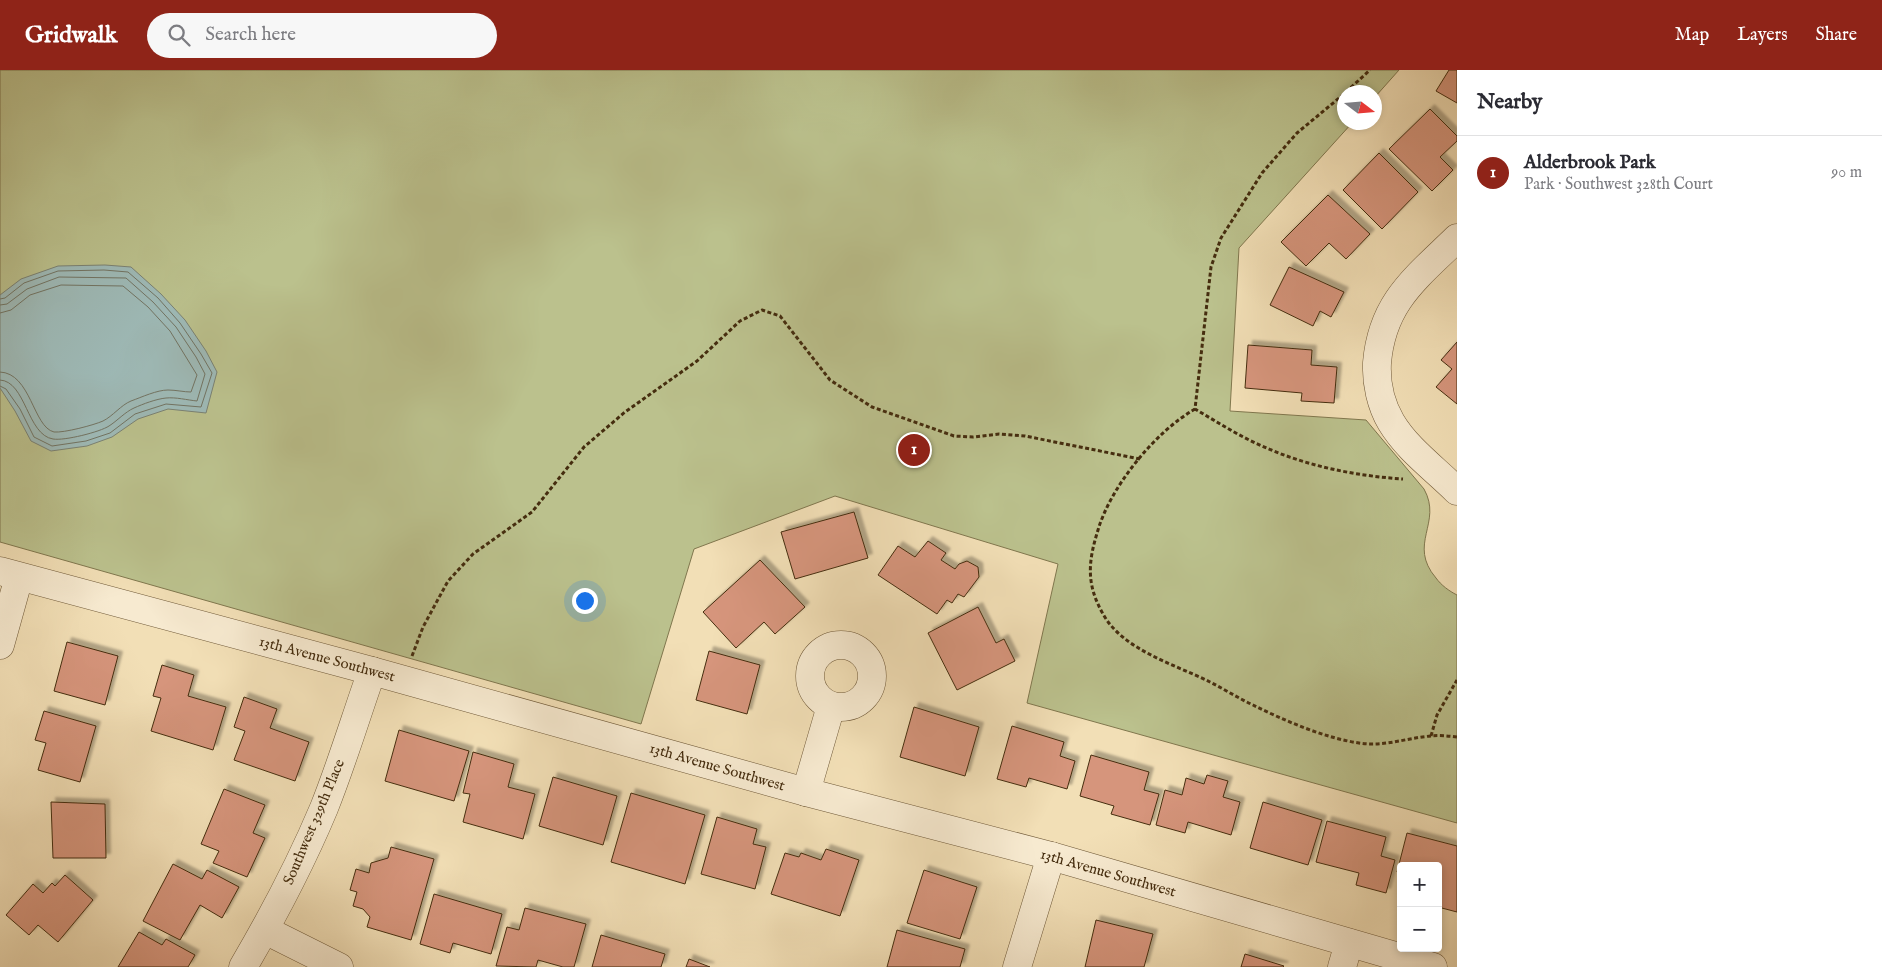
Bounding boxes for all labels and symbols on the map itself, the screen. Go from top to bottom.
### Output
north arrow [1337,85,1382,130]
pin: 1 [898,431,930,469]
your location [572,588,598,614]
street label: 13th Avenue Southwest [257,632,397,686]
street label: 13th Avenue Southwest [647,739,787,795]
street label: Southwest 329th Place [279,756,349,888]
street label: 13th Avenue Southwest [1038,845,1178,901]

